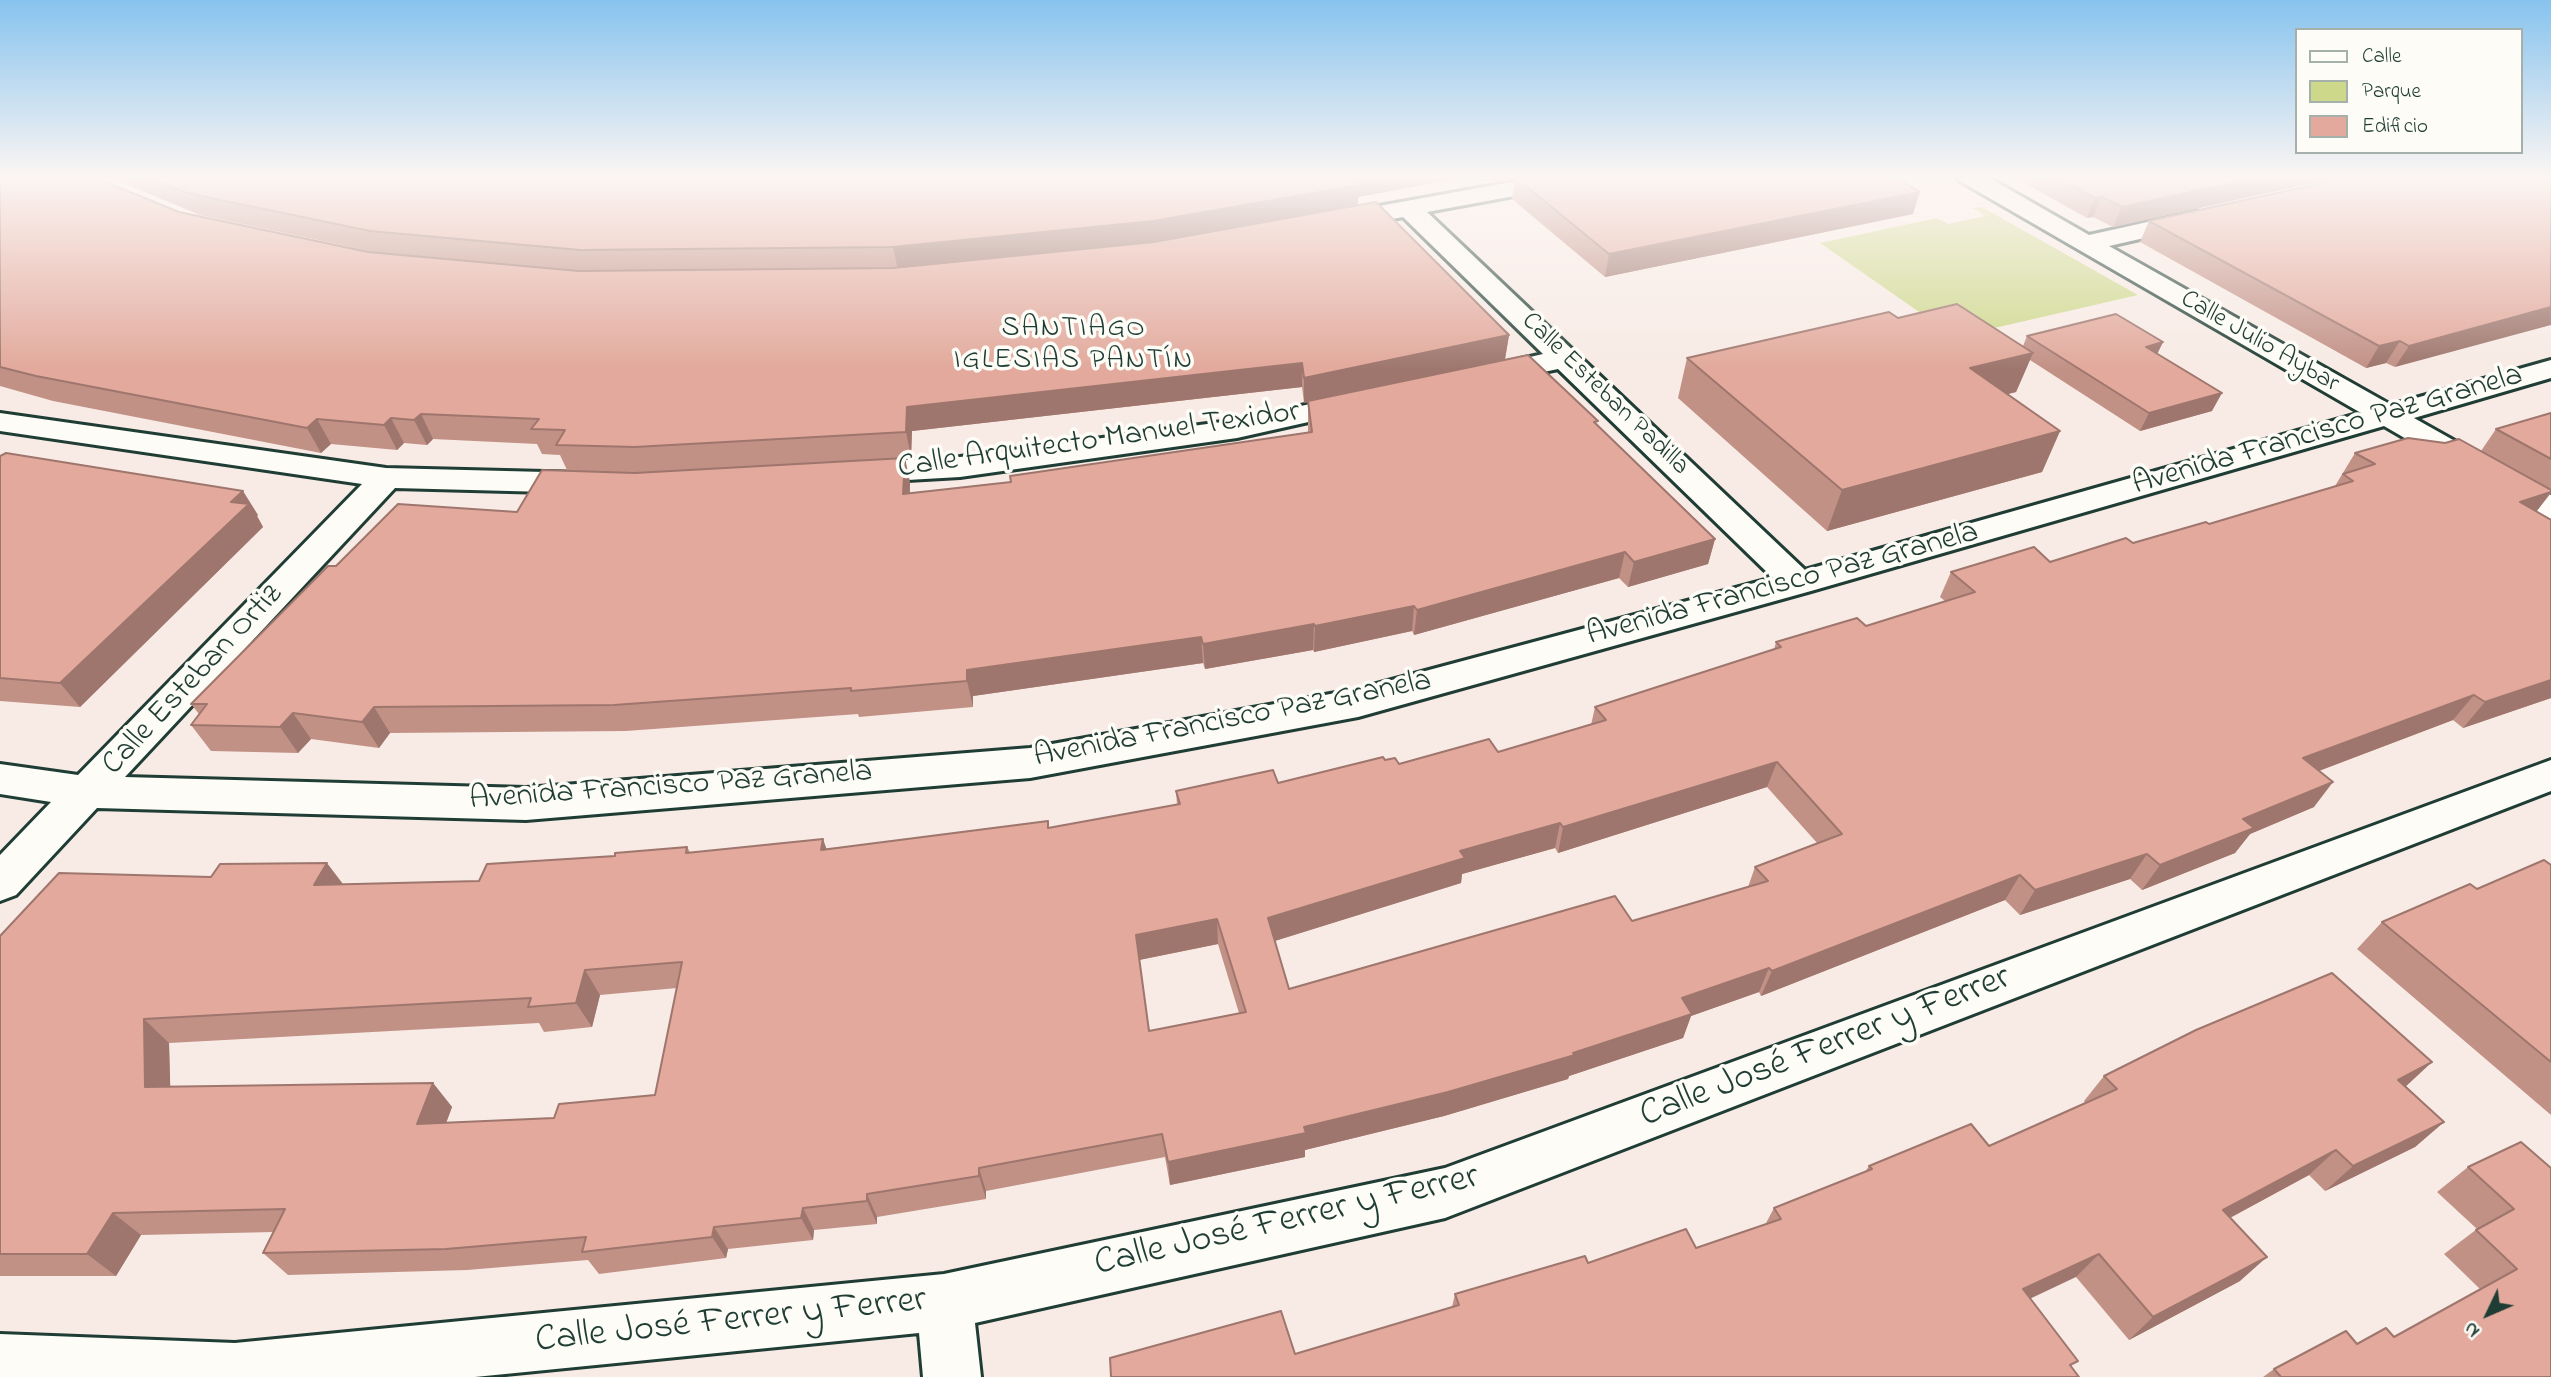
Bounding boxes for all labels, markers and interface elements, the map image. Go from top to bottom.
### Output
legend [2296,28,2523,154]
text: Calle [2362,42,2401,72]
text: Parque [2362,77,2421,107]
text: Edificio [2362,112,2428,142]
street label: Calle Julio Aybar [2174,285,2344,401]
street label: Calle Esteban Padilla [1514,307,1694,483]
district label: SANTIAGO IGLESIAS PANTÍN [956,313,1192,379]
street label: Avenida Francisco Paz Granela [2129,358,2527,506]
street label: Calle Arquitecto Manuel Texidor [896,395,1302,489]
street label: Avenida Francisco Paz Granela [1583,515,1983,657]
street label: Calle Esteban Ortiz [96,577,292,785]
street label: Avenida Francisco Paz Granela [1031,664,1435,778]
street label: Avenida Francisco Paz Granela [468,755,874,821]
street label: Calle José Ferrer y Ferrer [1634,957,2018,1141]
street label: Calle José Ferrer y Ferrer [1090,1157,1484,1289]
north arrow [2453,1279,2523,1349]
street label: Calle José Ferrer y Ferrer [533,1280,929,1366]
text: N [2458,1315,2487,1343]

